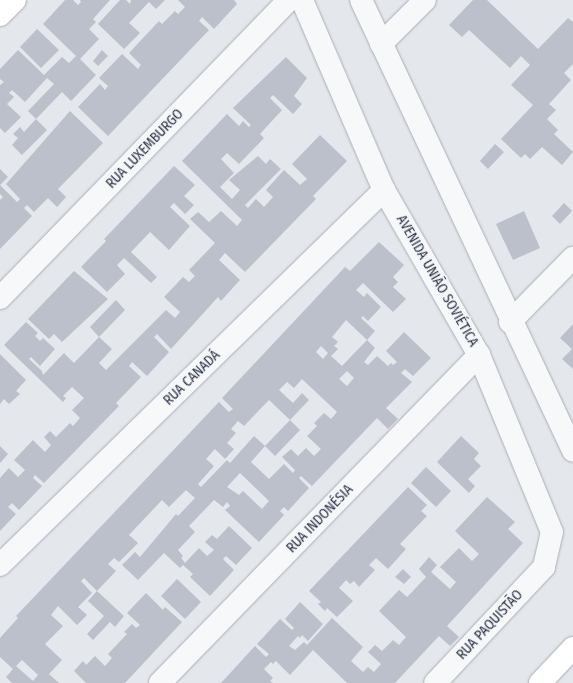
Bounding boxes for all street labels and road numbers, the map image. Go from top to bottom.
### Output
street label: RUA LUXEMBURGO [103,106,187,192]
street label: AVENIDA UNIÃO SOVIÉTICA [392,212,482,350]
street label: RUA CANADÁ [160,347,224,409]
street label: RUA INDONÉSIA [283,481,357,557]
street label: RUA PAQUISTÃO [453,587,527,663]

